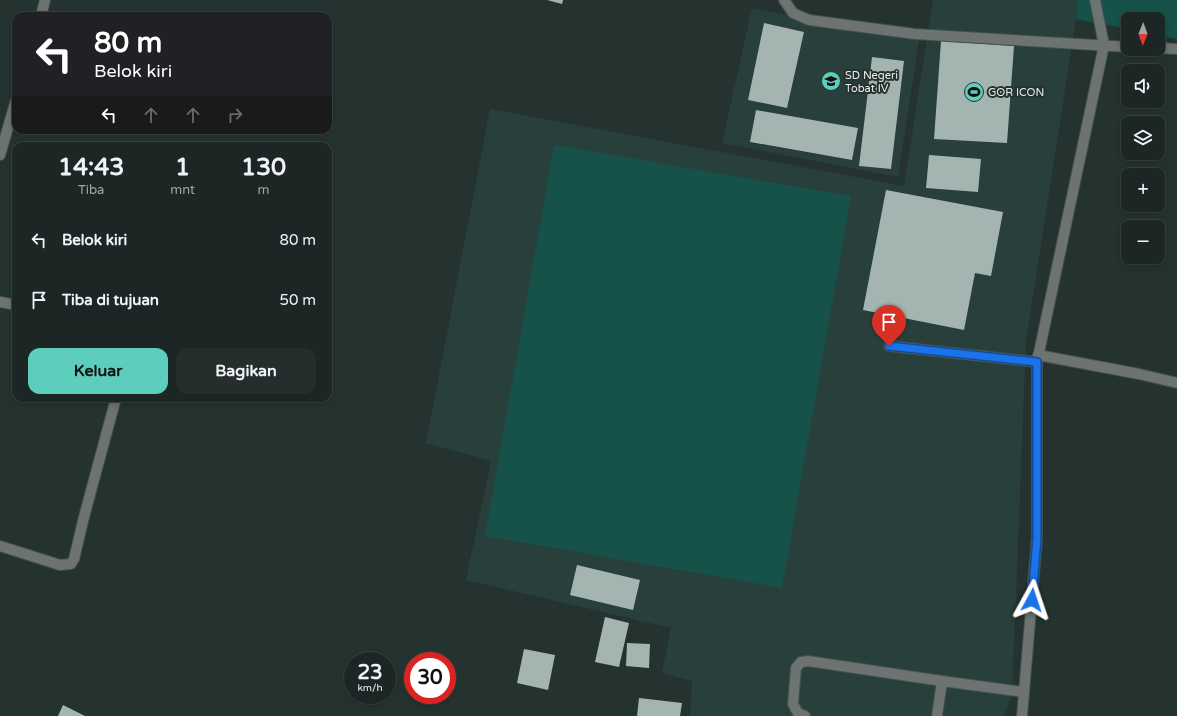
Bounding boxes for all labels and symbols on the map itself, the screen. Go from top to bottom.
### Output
north arrow [1121,12,1165,56]
place label: SD Negeri Tobat IV [845,69,898,95]
school or university icon: SD Negeri Tobat IV [820,70,842,92]
sports icon: GOR ICON [963,81,985,103]
place label: GOR ICON [988,86,1044,99]
pin [872,305,906,346]
position arrow [1011,579,1053,621]
speed limit sign: 30 [404,652,456,704]

